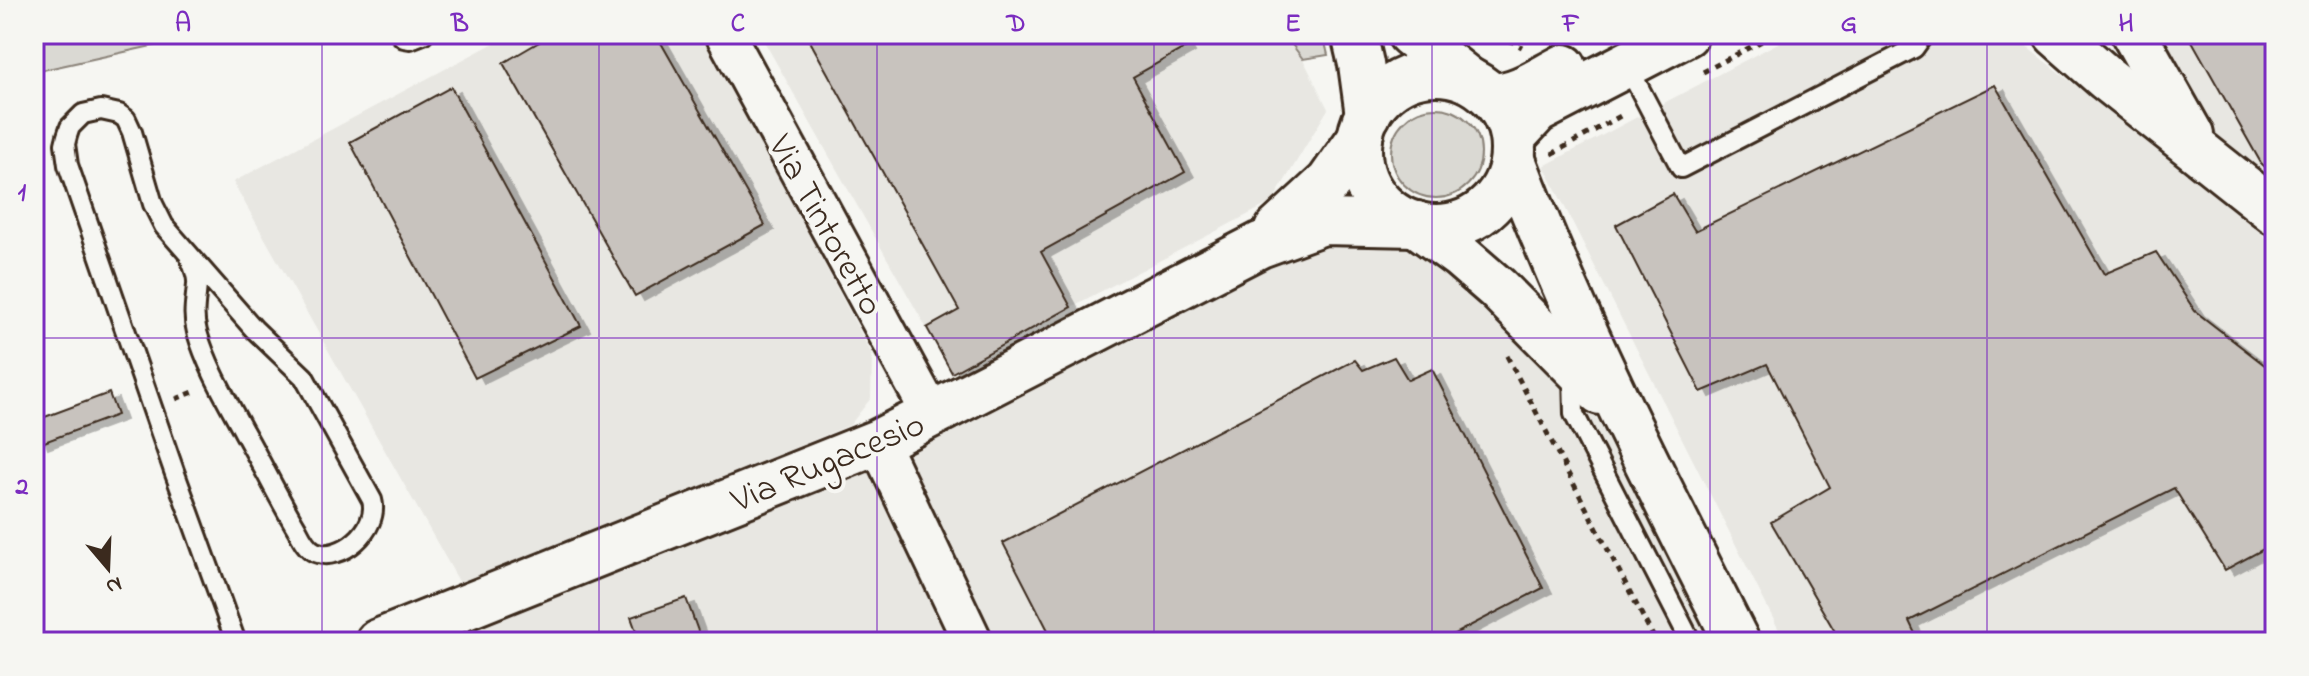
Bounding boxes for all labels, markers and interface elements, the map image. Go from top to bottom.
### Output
text: A [175,6,191,44]
text: B [450,6,469,44]
text: C [731,6,745,44]
text: D [1005,6,1026,44]
text: E [1285,6,1301,44]
text: F [1561,6,1580,44]
text: G [1841,6,1857,44]
text: H [2118,6,2134,44]
street label: Via Tintoretto [752,125,896,326]
text: 1 [18,175,27,213]
street label: Via Rugacesio [723,400,934,529]
text: 2 [15,469,29,507]
north arrow [68,528,148,608]
text: N [101,567,126,602]

